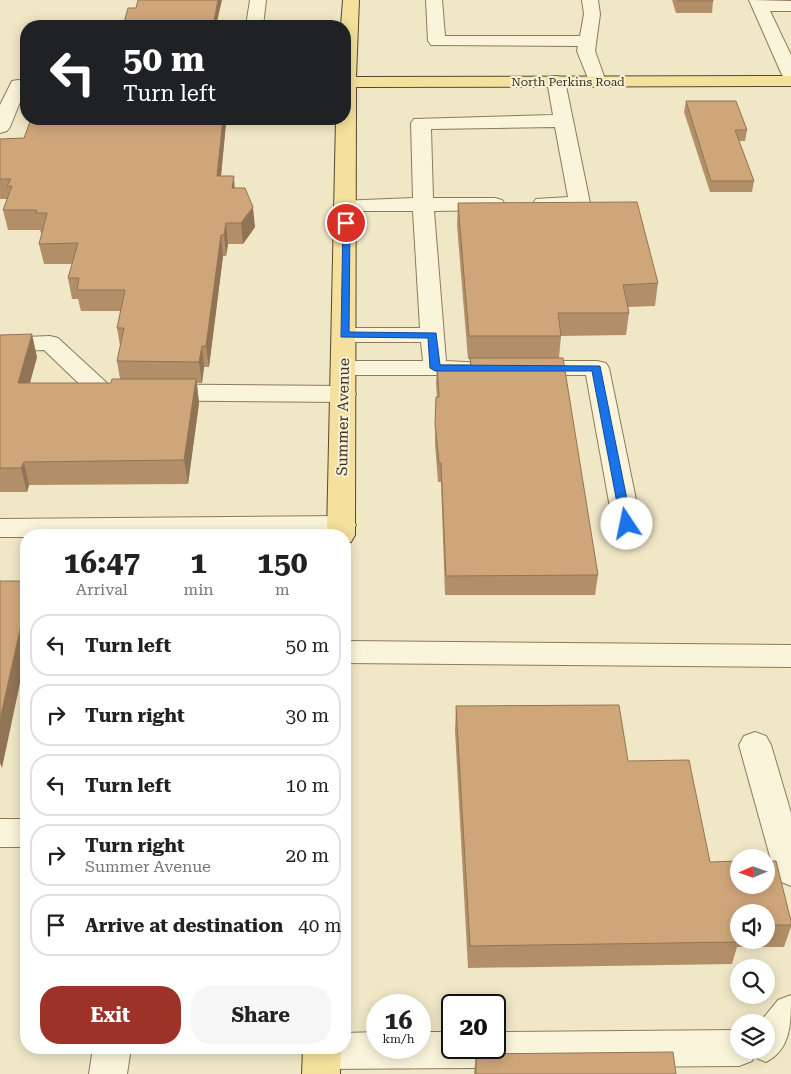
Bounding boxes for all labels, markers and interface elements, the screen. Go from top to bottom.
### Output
text: 50 m [123,39,205,80]
icon: left [40,40,105,105]
street label: North Perkins Road [511,75,625,89]
text: Turn left [123,81,216,106]
pin [325,202,367,244]
icon: arrive [332,209,360,237]
street label: Summer Avenue [333,358,353,476]
position arrow [600,497,652,549]
text: 16:47 [63,545,140,580]
text: 1 [190,545,207,580]
text: 150 [257,545,307,580]
text: Arrival [76,580,128,599]
text: min [184,580,214,599]
text: m [275,580,290,599]
icon: left [42,631,70,659]
text: Turn left [85,634,171,657]
text: 50 m [286,634,329,657]
icon: right [42,701,70,729]
text: Turn right [85,704,185,727]
text: 30 m [286,704,329,727]
icon: left [42,771,70,799]
text: Turn left [85,774,171,797]
text: 10 m [286,774,329,797]
text: Turn right [85,834,185,857]
icon: right [42,841,70,869]
text: 20 m [286,844,329,867]
north arrow [730,849,775,894]
map controls [730,849,775,1059]
text: Summer Avenue [85,857,211,876]
button: sound [730,904,775,949]
icon: arrive [42,911,70,939]
text: Arrive at destination [85,914,283,937]
text: 40 m [298,914,342,937]
button: search [730,959,775,1004]
button: Exit [40,986,181,1044]
button: Share [191,986,331,1044]
speed limit sign: 20 [441,994,506,1059]
text: 16 [384,1006,413,1035]
button: layers [730,1014,775,1059]
text: km/h [382,1032,415,1046]

